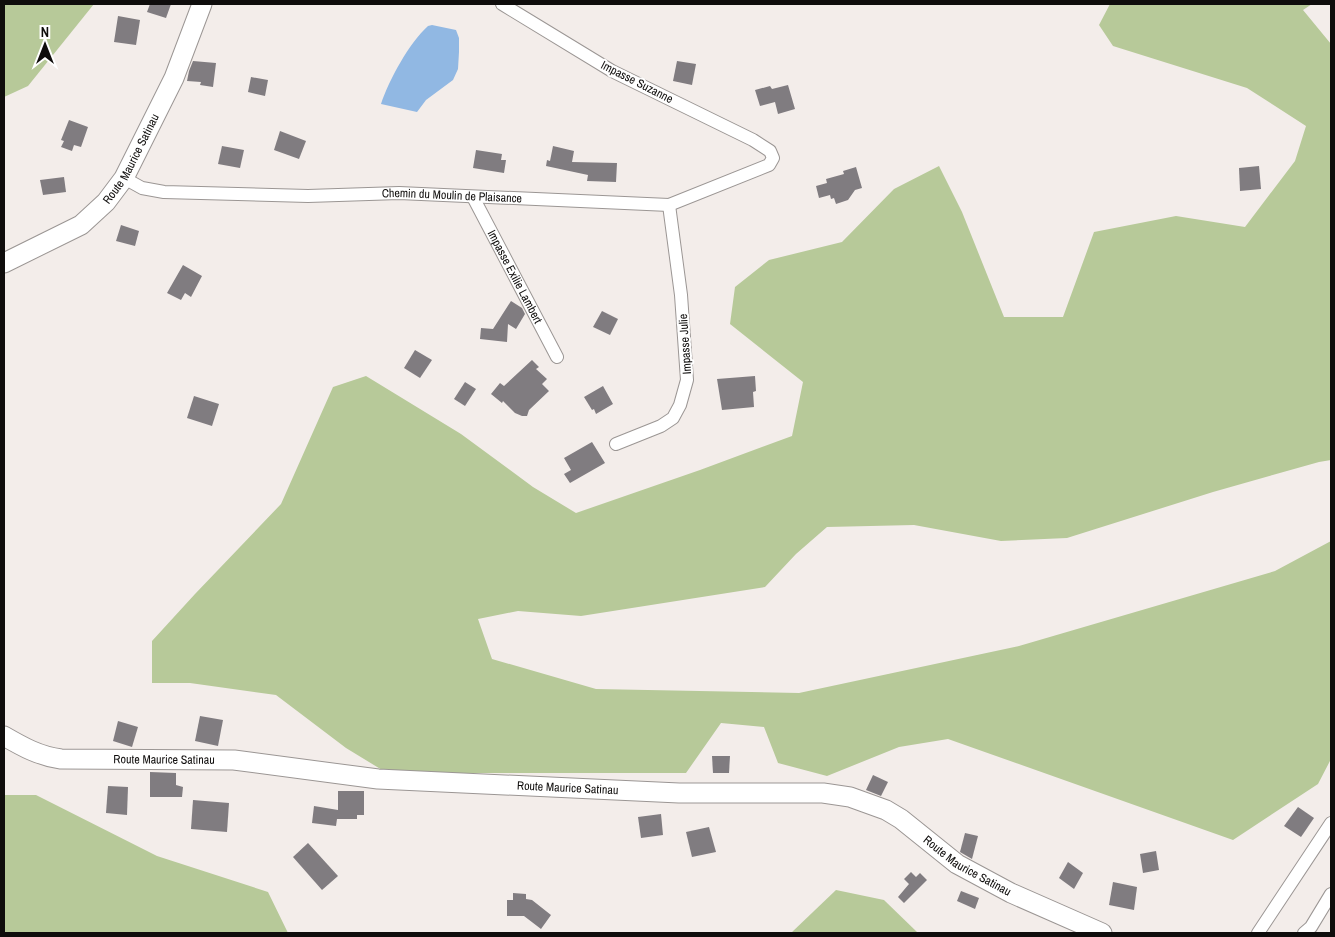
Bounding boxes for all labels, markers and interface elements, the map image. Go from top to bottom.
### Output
north arrow [20,20,70,70]
text: N [41,23,49,41]
street label: Impasse Suzanne [598,57,676,107]
street label: Route Maurice Satinau [99,111,163,207]
street label: Chemin du Moulin de Plaisance [382,185,522,206]
street label: Impasse Exilie Lambert [484,227,546,326]
street label: Impasse Julie [675,313,695,375]
street label: Route Maurice Satinau [113,751,215,768]
street label: Route Maurice Satinau [517,777,619,798]
street label: Route Maurice Satinau [920,832,1014,900]

